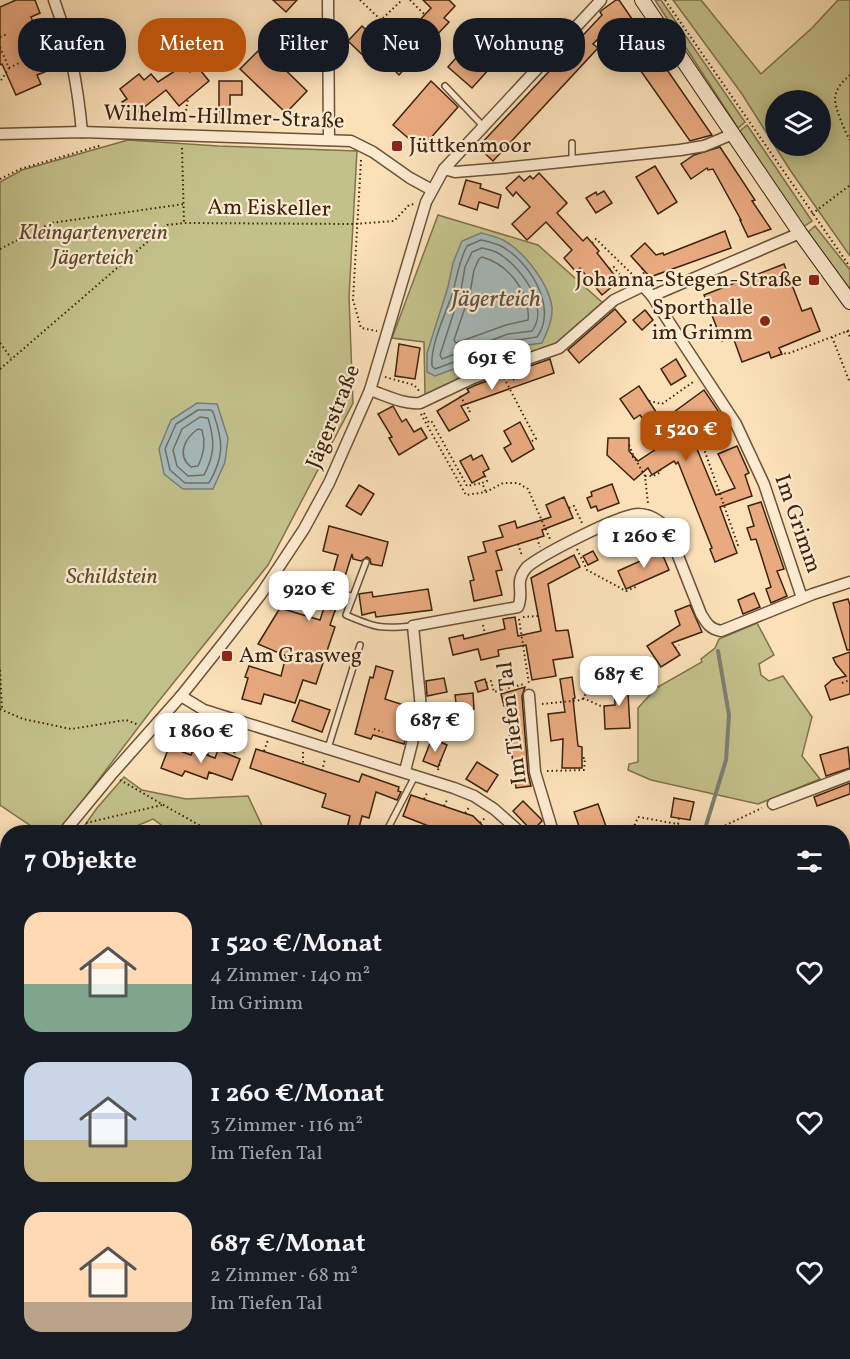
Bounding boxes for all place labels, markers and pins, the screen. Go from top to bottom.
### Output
place label: Jüttkenmoor [409,131,531,162]
marker: Jüttkenmoor [390,139,404,153]
place label: Johanna-Stegen-Straße [575,265,802,296]
marker: Johanna-Stegen-Straße [807,273,821,287]
place label: Sporthalle im Grimm [652,293,753,349]
marker: Sporthalle im Grimm [758,314,772,328]
pin: 691 € [450,340,534,391]
pin: 1 520 € [631,411,741,462]
pin: 1 260 € [589,518,699,569]
pin: 920 € [267,571,351,622]
place label: Am Grasweg [239,641,362,672]
marker: Am Grasweg [220,649,234,663]
pin: 687 € [577,656,661,707]
pin: 687 € [393,702,477,753]
pin: 1 860 € [146,713,256,764]

